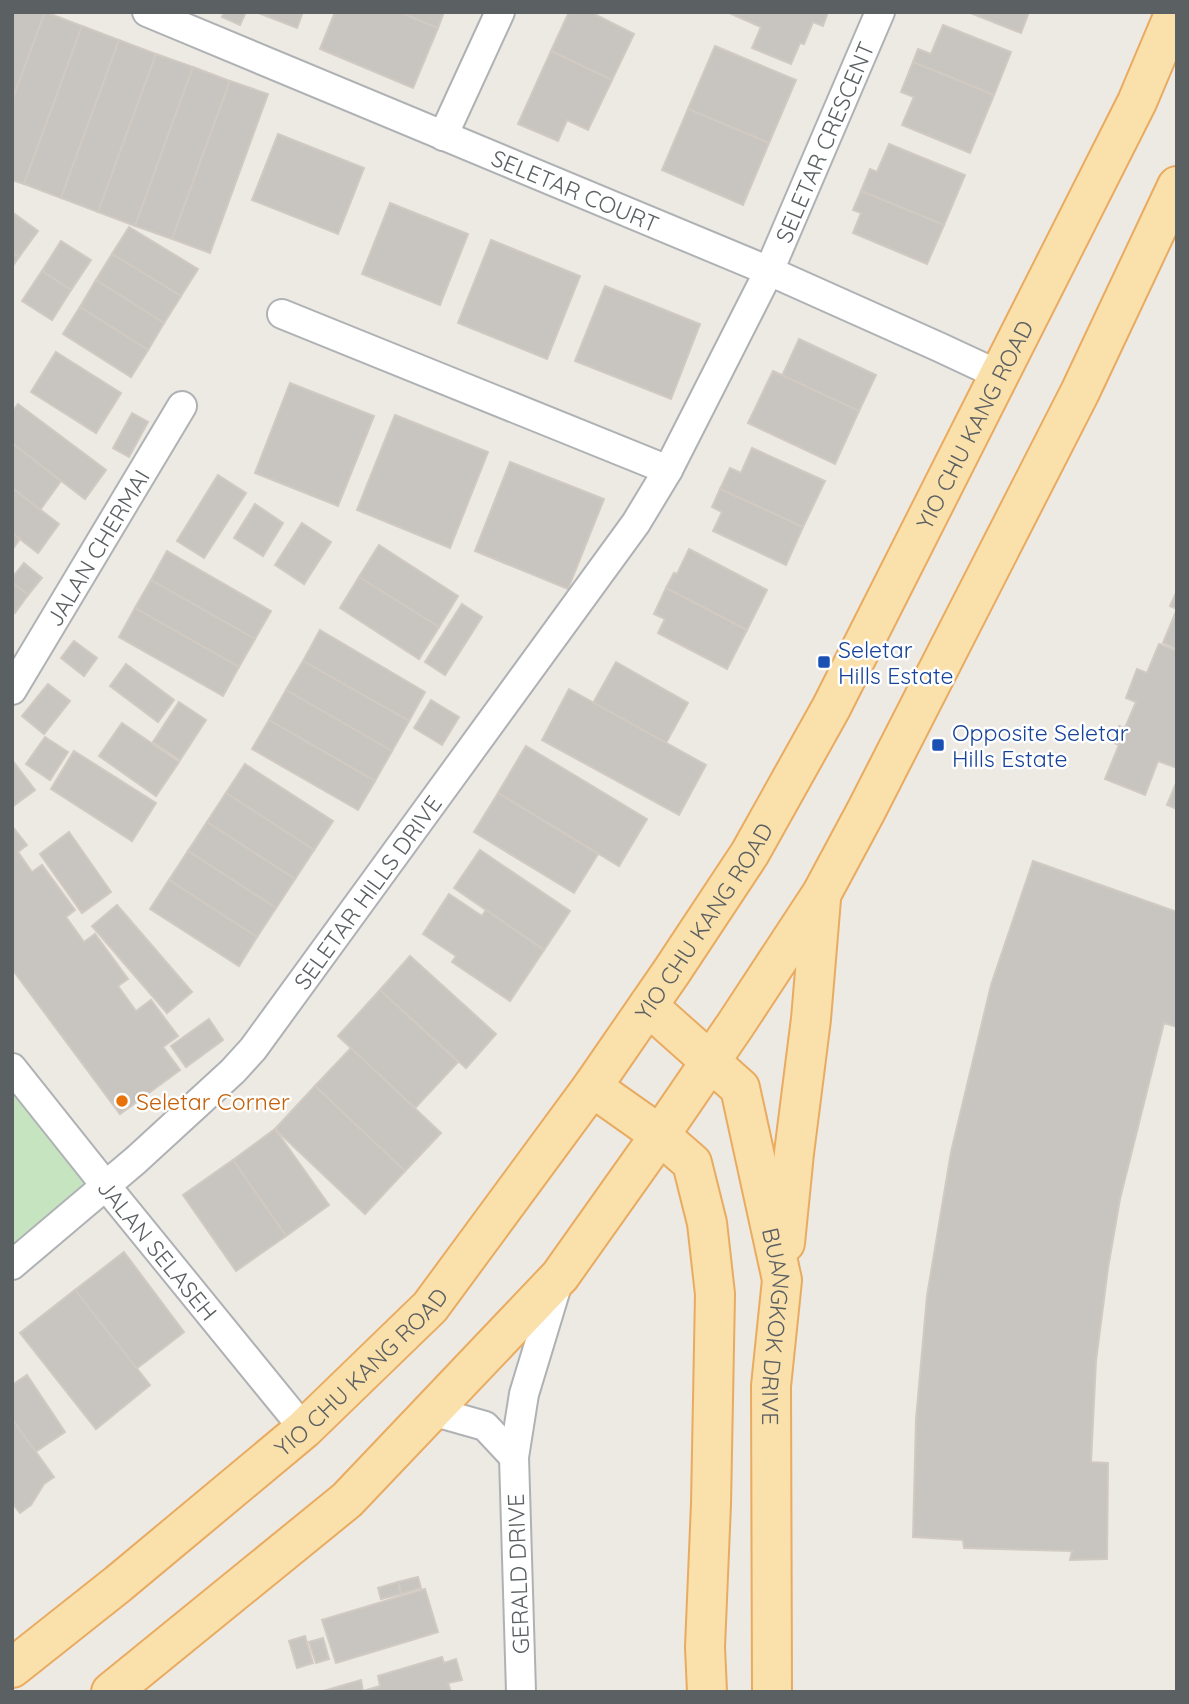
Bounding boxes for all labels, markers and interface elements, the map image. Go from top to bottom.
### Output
street label: SELETAR CRESCENT [768,37,880,247]
street label: SELETAR COURT [487,143,664,238]
street label: YIO CHU KANG ROAD [909,315,1039,534]
street label: JALAN CHERMAI [39,464,155,631]
place label: Seletar Hills Estate [838,635,953,690]
marker: Seletar Hills Estate [816,654,832,670]
place label: Opposite Seletar Hills Estate [952,718,1129,773]
marker: Opposite Seletar Hills Estate [930,737,946,753]
street label: SELETAR HILLS DRIVE [287,789,448,995]
street label: YIO CHU KANG ROAD [628,817,779,1025]
place label: Seletar Corner [136,1087,290,1116]
marker: Seletar Corner [114,1093,130,1109]
street label: JALAN SELASEH [92,1173,224,1326]
street label: BUANGKOK DRIVE [756,1225,797,1425]
street label: YIO CHU KANG ROAD [268,1282,454,1462]
street label: GERALD DRIVE [501,1493,535,1655]

